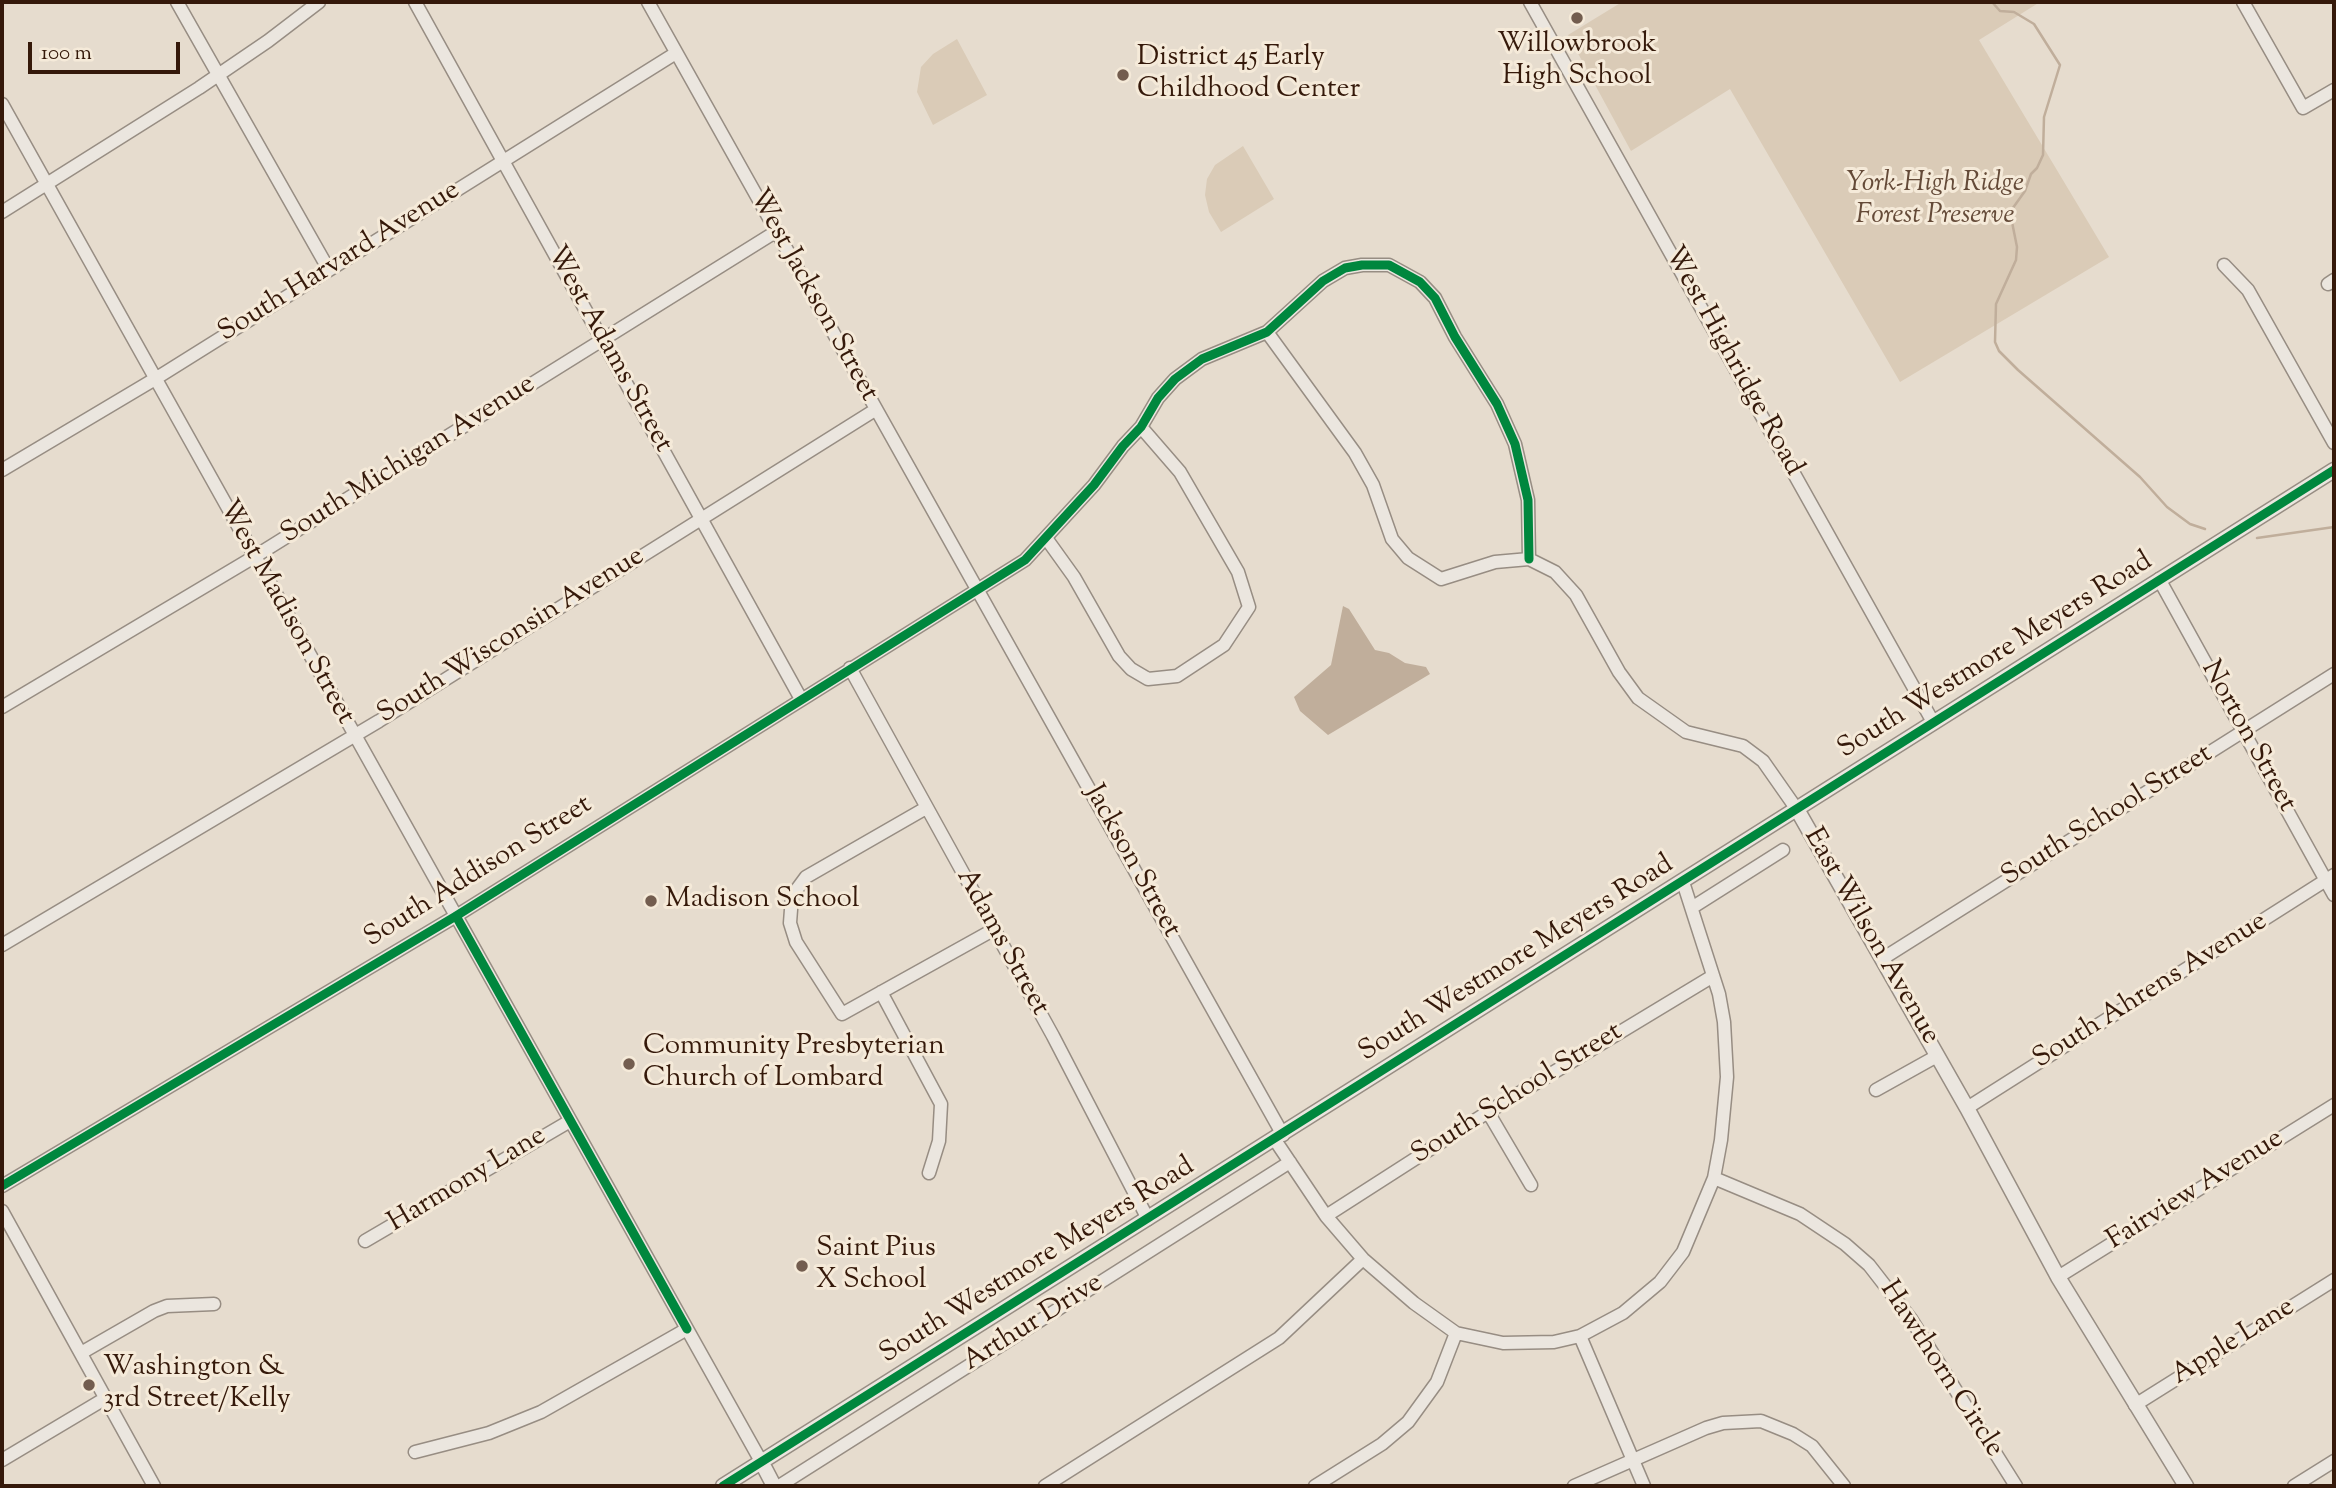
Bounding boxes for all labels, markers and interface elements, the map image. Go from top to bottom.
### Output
marker: Willowbrook High School [1569,10,1585,26]
scale bar [32,28,184,72]
place label: Willowbrook High School [1497,29,1657,95]
text: 100 m [41,39,92,69]
place label: District 45 Early Childhood Center [1137,42,1360,108]
marker: District 45 Early Childhood Center [1115,67,1131,83]
park label: York-High Ridge Forest Preserve [1846,168,2024,234]
street label: South Harvard Avenue [213,175,467,351]
street label: West Jackson Street [740,184,884,408]
street label: West Adams Street [537,241,679,459]
street label: West Highridge Road [1655,241,1809,483]
street label: South Michigan Avenue [276,369,542,553]
street label: West Madison Street [209,495,361,731]
street label: South Wisconsin Avenue [372,541,652,733]
street label: South Westmore Meyers Road [1832,546,2160,768]
street label: Norton Street [2192,656,2302,818]
street label: South School Street [1996,739,2220,895]
street label: Jackson Street [1075,780,1187,944]
street label: South Addison Street [359,789,599,957]
street label: East Wilson Avenue [1794,823,1946,1051]
street label: South Westmore Meyers Road [1353,849,1681,1071]
street label: Adams Street [947,864,1055,1022]
place label: Madison School [665,884,860,918]
marker: Madison School [643,893,659,909]
street label: South Ahrens Avenue [2028,906,2274,1078]
street label: South School Street [1406,1017,1630,1173]
place label: Community Presbyterian Church of Lombard [643,1031,945,1097]
marker: Community Presbyterian Church of Lombard [621,1056,637,1072]
street label: Harmony Lane [383,1121,553,1241]
street label: Fairview Avenue [2102,1123,2290,1259]
street label: South Westmore Meyers Road [874,1151,1202,1373]
place label: Saint Pius X School [816,1233,936,1299]
marker: Saint Pius X School [794,1258,810,1274]
street label: Arthur Drive [958,1268,1110,1380]
street label: Hawthorn Circle [1871,1276,2009,1464]
street label: Apple Lane [2166,1292,2302,1394]
place label: Washington & 3rd Street/Kelly [103,1352,291,1418]
marker: Washington & 3rd Street/Kelly [81,1377,97,1393]

